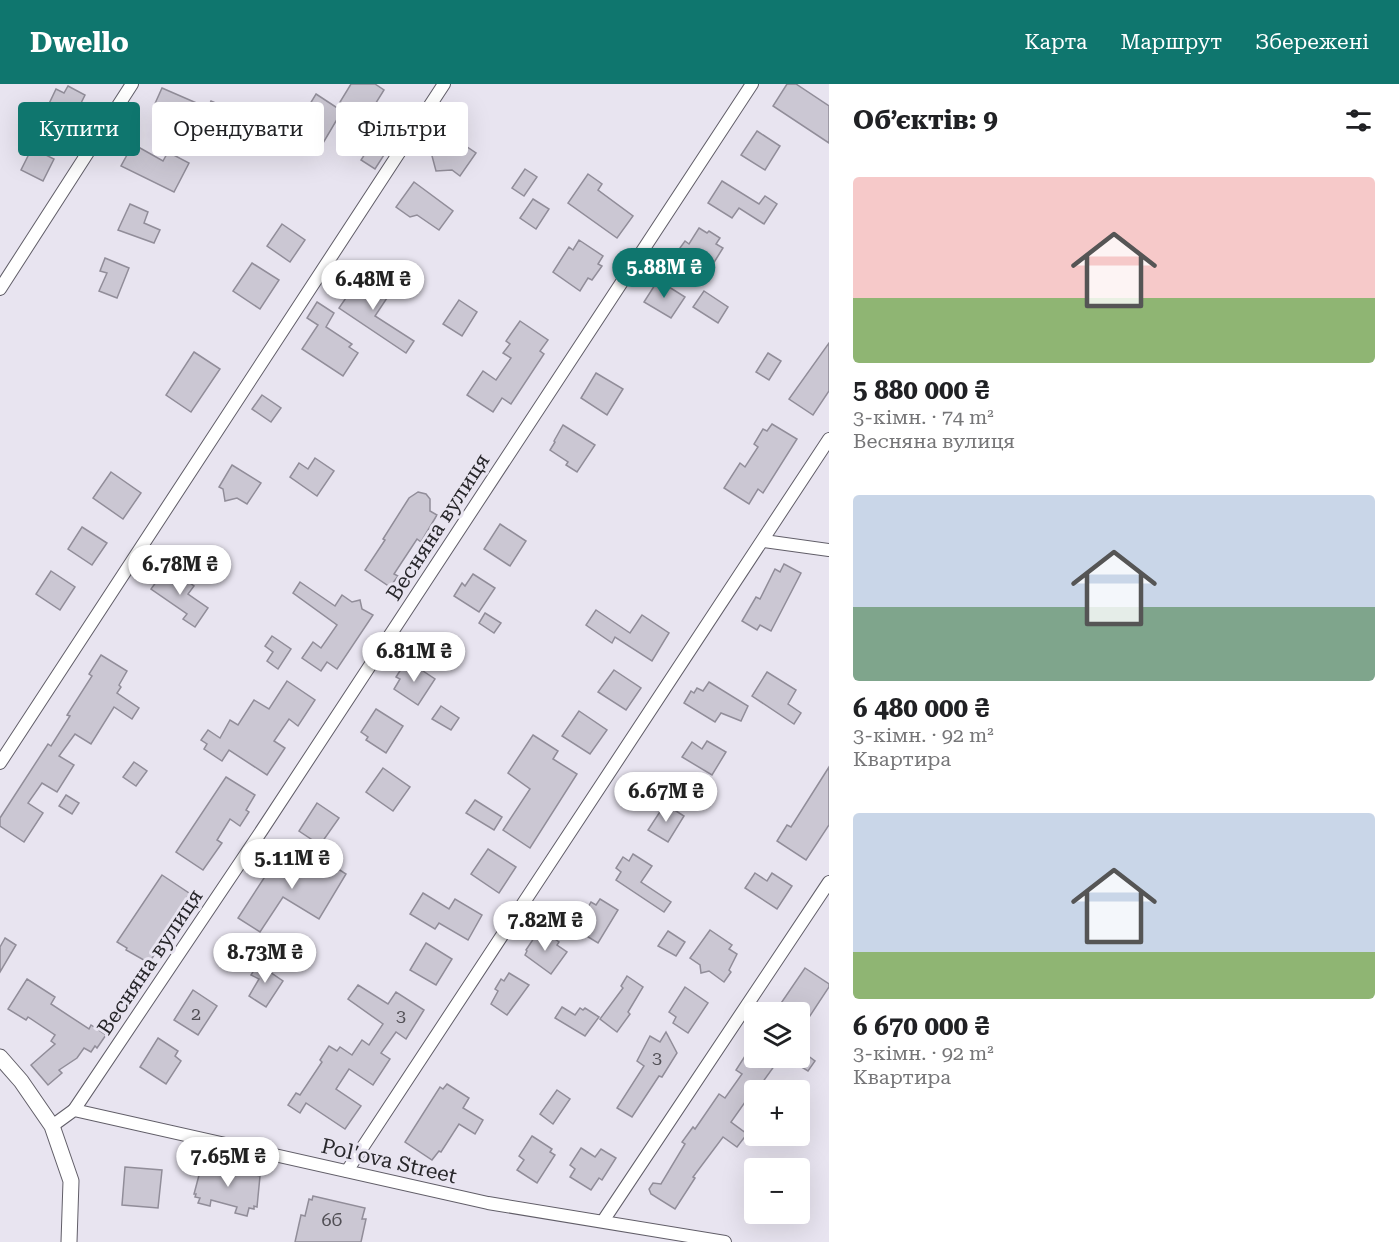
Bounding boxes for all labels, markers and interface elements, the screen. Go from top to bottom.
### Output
text: Dwello [30,26,129,59]
text: Карта [1025,30,1087,54]
text: Маршрут [1120,30,1222,54]
text: Збережені [1255,30,1369,54]
chip: Купити [18,102,140,156]
chip: Орендувати [152,102,324,156]
chip: Фільтри [336,102,468,156]
icon: filters [1342,104,1375,137]
text: Об’єктів: 9 [853,105,998,135]
icon: home [1060,216,1168,324]
pin: 5.88M ₴ [609,248,719,299]
text: 5.88M ₴ [626,255,702,279]
pin: 6.48M ₴ [318,260,428,311]
text: 6.48M ₴ [335,267,411,291]
text: 5 880 000 ₴ [853,375,989,405]
text: 3-кімн. · 74 m² [853,405,994,429]
text: Весняна вулиця [853,429,1015,453]
street label: Весняна вулиця [382,449,494,605]
icon: home [1060,534,1168,642]
pin: 6.78M ₴ [125,545,235,596]
text: 6.78M ₴ [142,552,218,576]
pin: 6.81M ₴ [359,632,469,683]
text: 6.81M ₴ [376,639,452,663]
text: 6 480 000 ₴ [853,693,989,723]
text: 3-кімн. · 92 m² [853,723,994,747]
text: Квартира [853,747,951,771]
pin: 6.67M ₴ [611,772,721,823]
text: 6.67M ₴ [628,779,704,803]
pin: 5.11M ₴ [237,839,347,890]
text: 5.11M ₴ [254,846,330,870]
icon: home [1060,852,1168,960]
street label: Весняна вулиця [92,885,208,1039]
pin: 7.82M ₴ [490,901,600,952]
text: 7.82M ₴ [507,908,583,932]
pin: 8.73M ₴ [210,933,320,984]
text: 8.73M ₴ [227,940,303,964]
map controls [744,1002,810,1224]
button: layers [744,1002,810,1068]
house number: 2 [191,1003,201,1024]
house number: 3 [396,1005,406,1026]
text: 6 670 000 ₴ [853,1011,989,1041]
text: 3-кімн. · 92 m² [853,1041,994,1065]
house number: 3 [652,1047,662,1068]
text: Квартира [853,1065,951,1089]
button: + [744,1080,810,1146]
street label: Polʹova Street [319,1134,459,1188]
pin: 7.65M ₴ [173,1137,283,1188]
text: 7.65M ₴ [190,1144,266,1168]
button: − [744,1158,810,1224]
house number: 6б [321,1209,343,1230]

